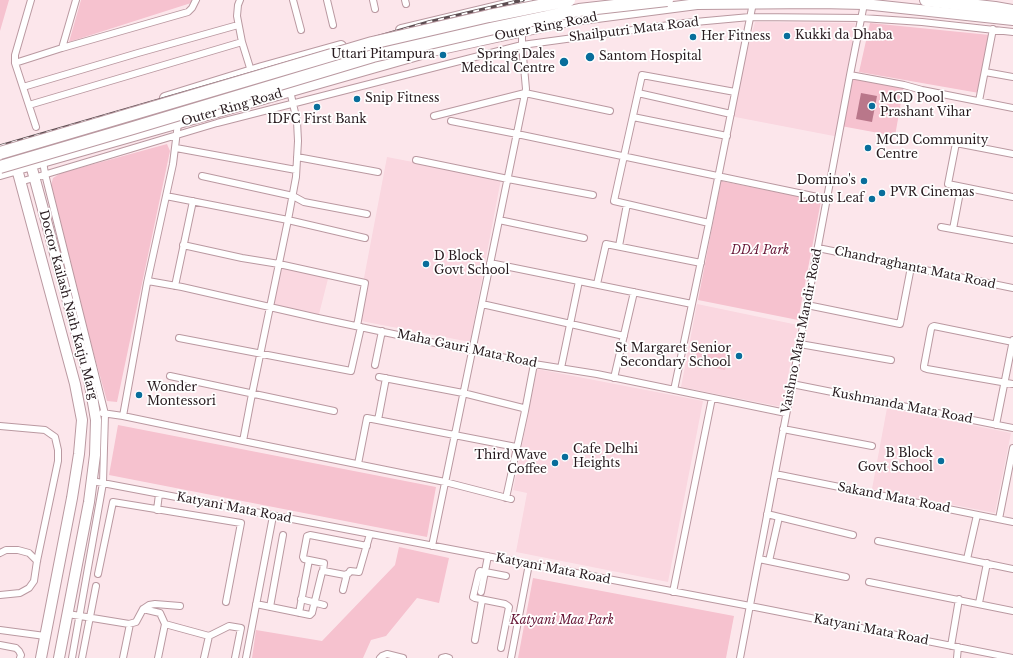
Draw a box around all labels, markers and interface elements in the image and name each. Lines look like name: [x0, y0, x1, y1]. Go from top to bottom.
street label: Outer Ring Road: [493, 10, 599, 44]
street label: Shailputri Mata Road: [568, 15, 700, 45]
place label: Kukki da Dhaba: [795, 29, 893, 43]
place label: Her Fitness: [701, 30, 771, 44]
marker: Kukki da Dhaba: [782, 31, 792, 41]
marker: Her Fitness: [688, 32, 698, 42]
place label: Uttari Pitampura: [331, 48, 435, 62]
place label: Spring Dales Medical Centre: [461, 48, 555, 76]
marker: Uttari Pitampura: [438, 50, 448, 60]
place label: Santom Hospital: [599, 50, 702, 64]
marker: Santom Hospital: [584, 51, 596, 63]
marker: Spring Dales Medical Centre: [558, 56, 570, 68]
street label: Outer Ring Road: [180, 87, 284, 129]
place label: Snip Fitness: [365, 92, 439, 106]
place label: MCD Pool Prashant Vihar: [880, 92, 971, 120]
marker: Snip Fitness: [352, 94, 362, 104]
marker: MCD Pool Prashant Vihar: [867, 101, 877, 111]
marker: IDFC First Bank: [312, 102, 322, 112]
place label: IDFC First Bank: [267, 113, 367, 127]
place label: MCD Community Centre: [876, 134, 988, 162]
marker: MCD Community Centre: [863, 143, 873, 153]
place label: Domino's: [797, 174, 856, 188]
marker: Domino's: [859, 176, 869, 186]
place label: PVR Cinemas: [890, 186, 974, 200]
marker: PVR Cinemas: [877, 188, 887, 198]
place label: Lotus Leaf: [799, 192, 864, 206]
marker: Lotus Leaf: [867, 194, 877, 204]
street label: Doctor Kailash Nath Katju Marg: [36, 209, 100, 401]
park label: DDA Park: [731, 244, 789, 258]
street label: Chandraghanta Mata Road: [833, 244, 997, 292]
street label: Vaishno Mata Mandir Road: [779, 247, 825, 415]
place label: D Block Govt School: [434, 250, 509, 278]
marker: D Block Govt School: [421, 259, 431, 269]
street label: Maha Gauri Mata Road: [396, 327, 538, 371]
place label: St Margaret Senior Secondary School: [615, 342, 731, 370]
marker: St Margaret Senior Secondary School: [734, 351, 744, 361]
place label: Wonder Montessori: [147, 381, 216, 409]
street label: Kushmanda Mata Road: [830, 385, 974, 427]
marker: Wonder Montessori: [134, 390, 144, 400]
place label: Cafe Delhi Heights: [573, 443, 638, 471]
place label: B Block Govt School: [858, 447, 933, 475]
place label: Third Wave Coffee: [474, 449, 547, 477]
marker: Cafe Delhi Heights: [560, 452, 570, 462]
marker: B Block Govt School: [936, 456, 946, 466]
marker: Third Wave Coffee: [550, 458, 560, 468]
street label: Sakand Mata Road: [836, 480, 952, 516]
street label: Katyani Mata Road: [175, 490, 293, 526]
street label: Katyani Mata Road: [494, 551, 612, 587]
street label: Katyani Mata Road: [812, 612, 930, 648]
park label: Katyani Maa Park: [510, 614, 614, 628]

